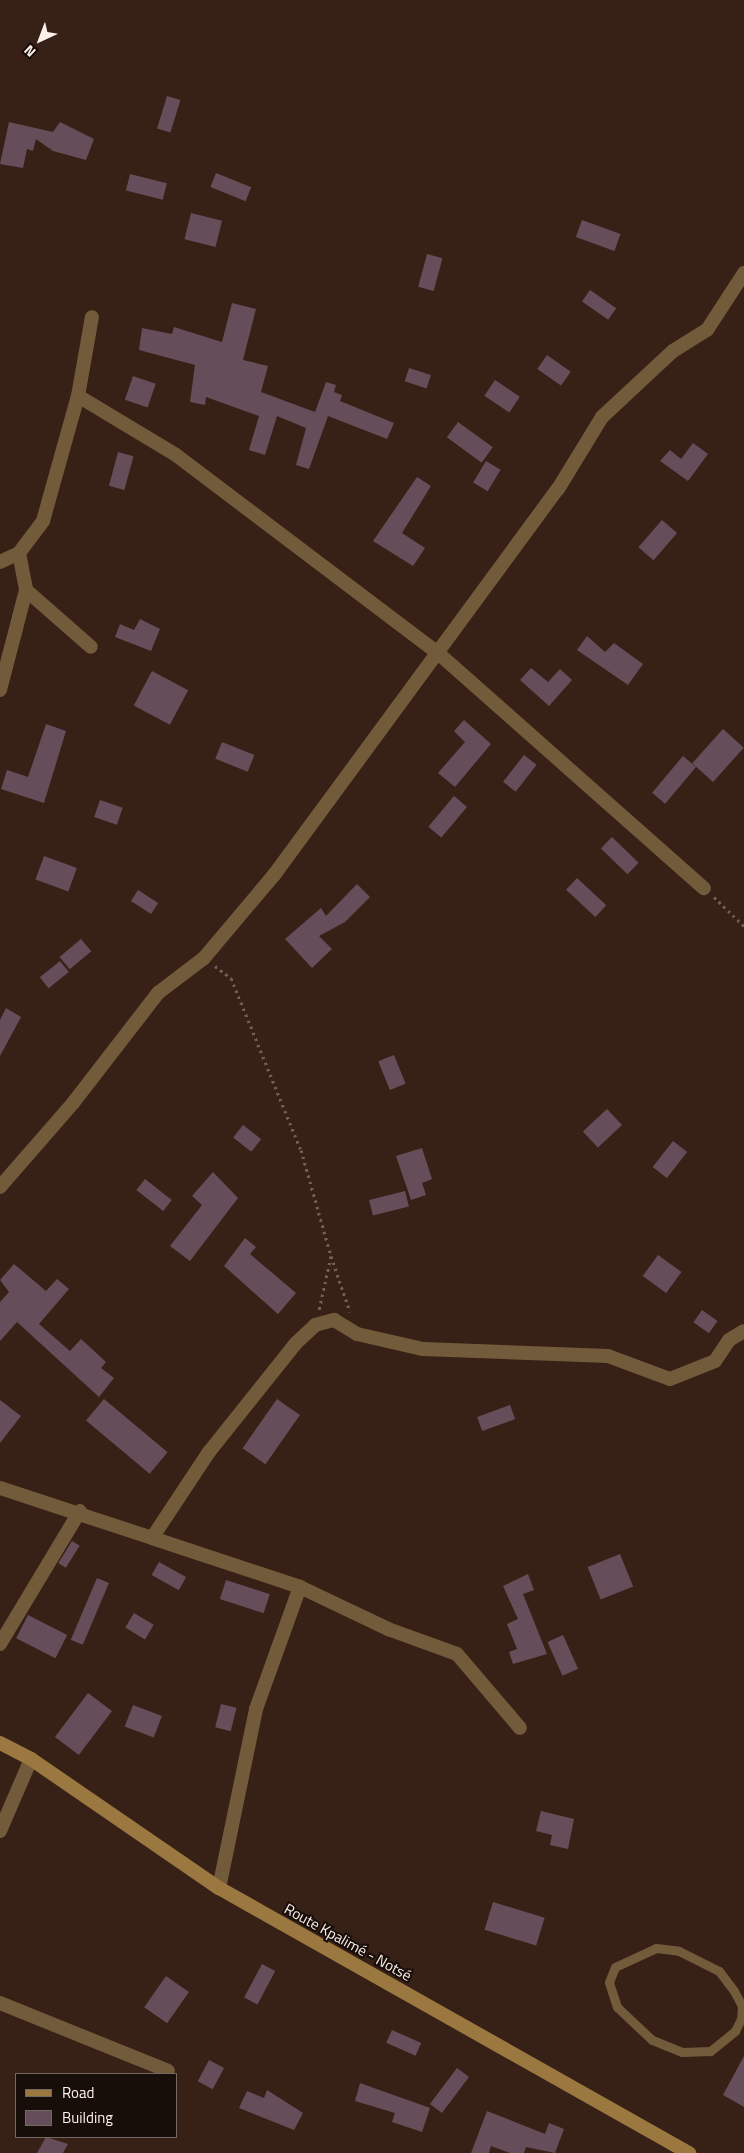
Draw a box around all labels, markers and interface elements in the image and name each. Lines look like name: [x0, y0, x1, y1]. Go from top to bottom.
north arrow: [15, 15, 65, 65]
text: N: [19, 40, 40, 62]
street label: Route Kpalimé - Notsé: [281, 1900, 415, 1984]
legend: [15, 2073, 178, 2138]
text: Road: [62, 2081, 94, 2104]
text: Building: [62, 2106, 113, 2129]

